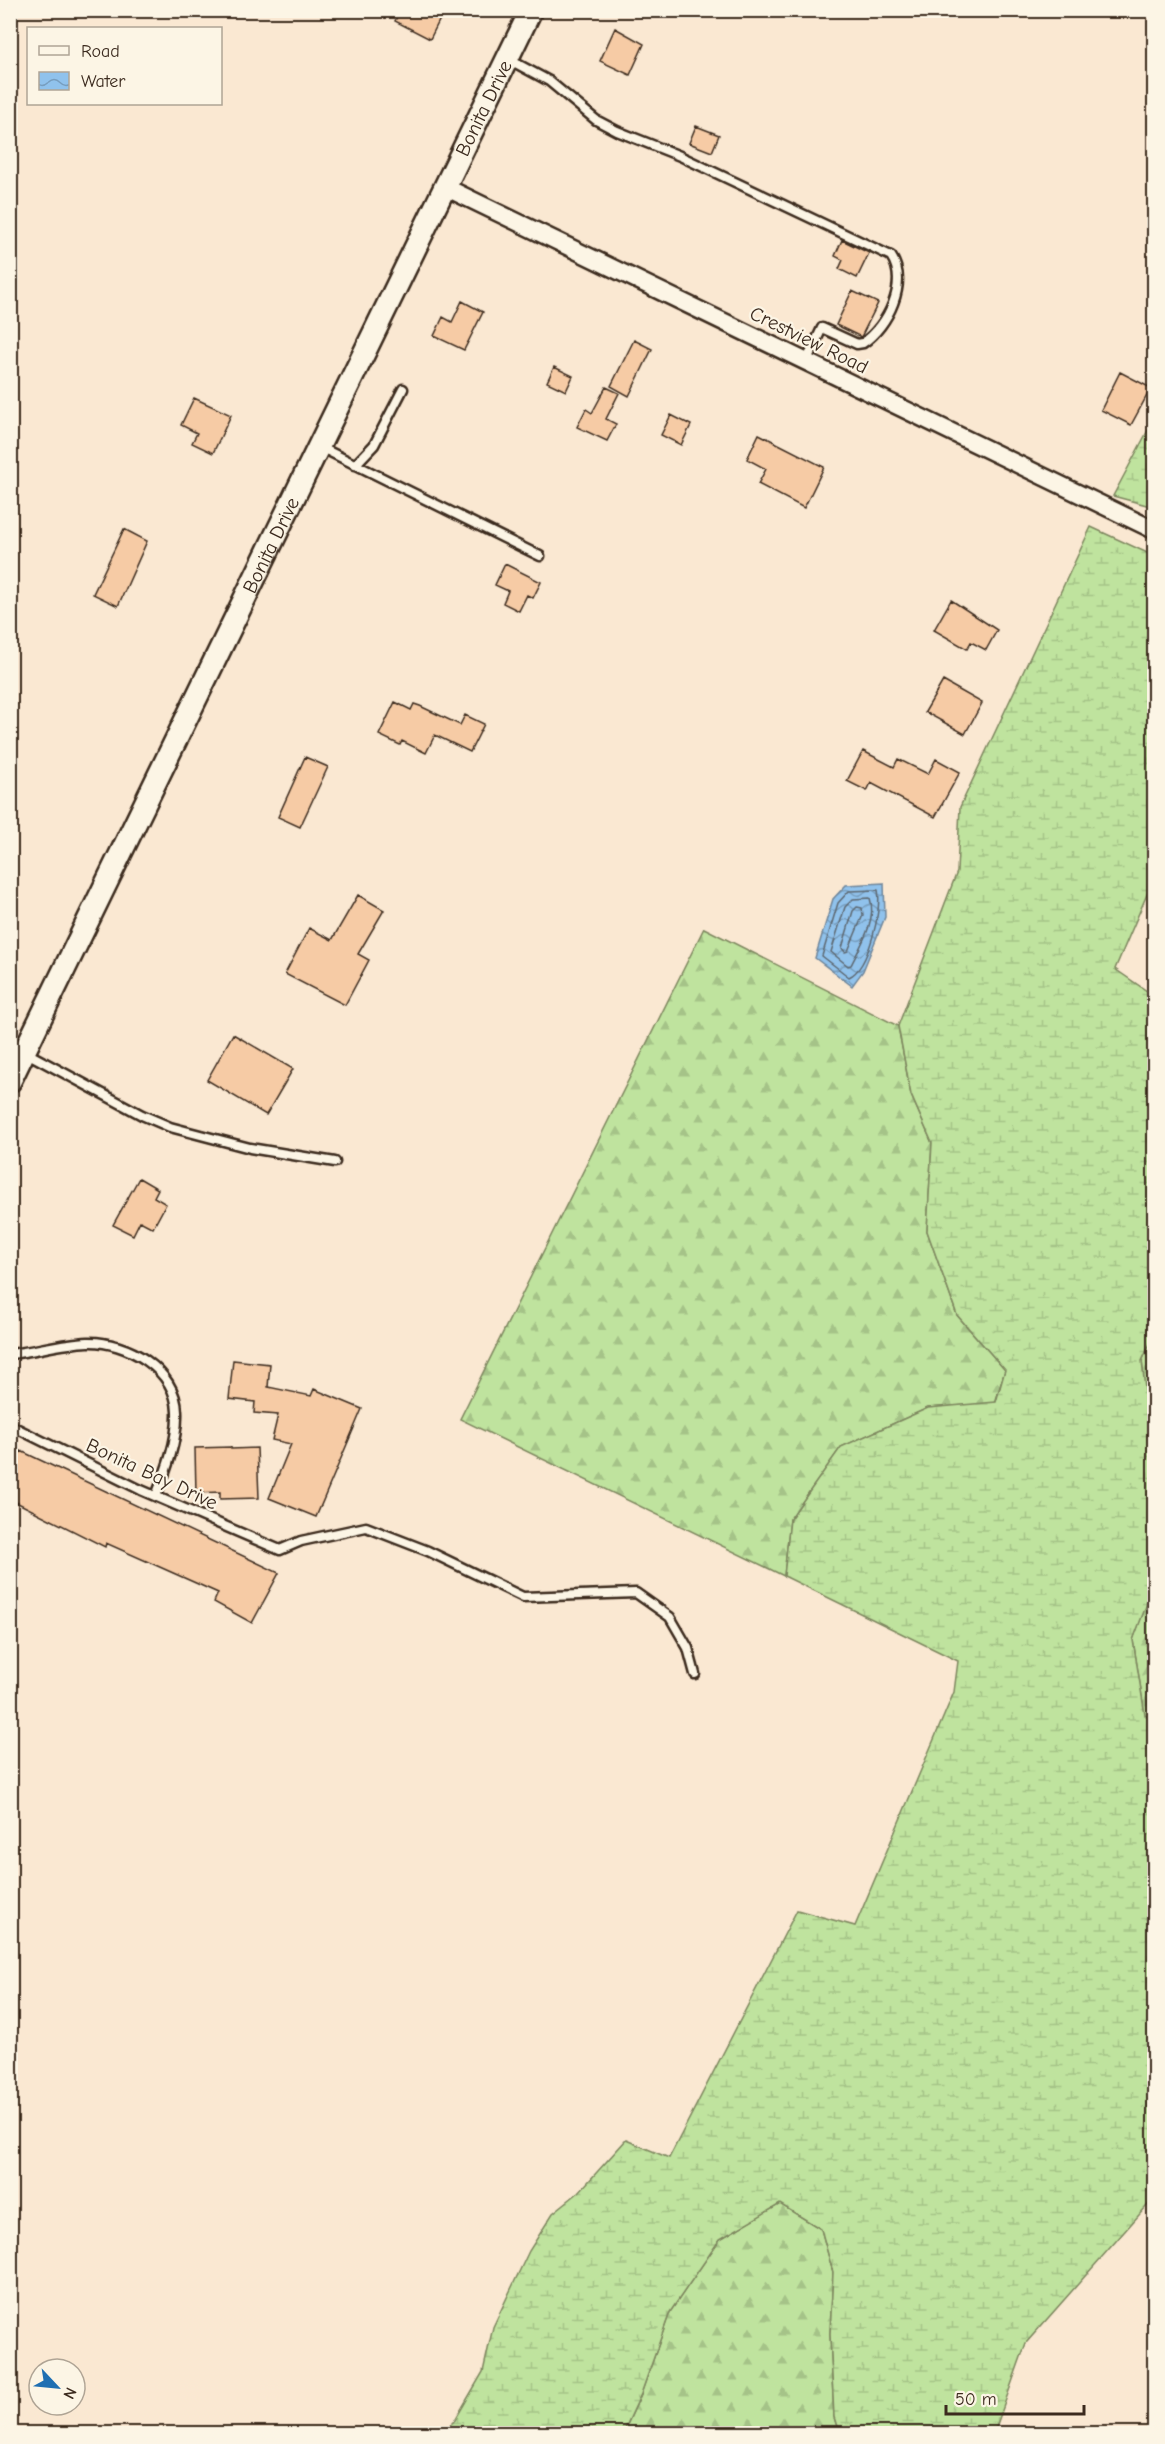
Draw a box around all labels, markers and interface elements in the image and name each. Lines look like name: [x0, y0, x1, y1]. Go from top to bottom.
legend: [27, 27, 222, 105]
text: Road: [81, 41, 120, 62]
street label: Bonita Drive: [450, 56, 516, 160]
text: Water: [81, 71, 126, 92]
street label: Crestview Road: [746, 301, 872, 379]
street label: Bonita Drive: [238, 493, 304, 597]
street label: Bonita Bay Drive: [83, 1434, 221, 1514]
north arrow: [27, 2357, 87, 2417]
scale bar: [946, 2378, 1084, 2416]
text: N: [59, 2385, 80, 2402]
text: 50 m: [955, 2389, 997, 2410]

